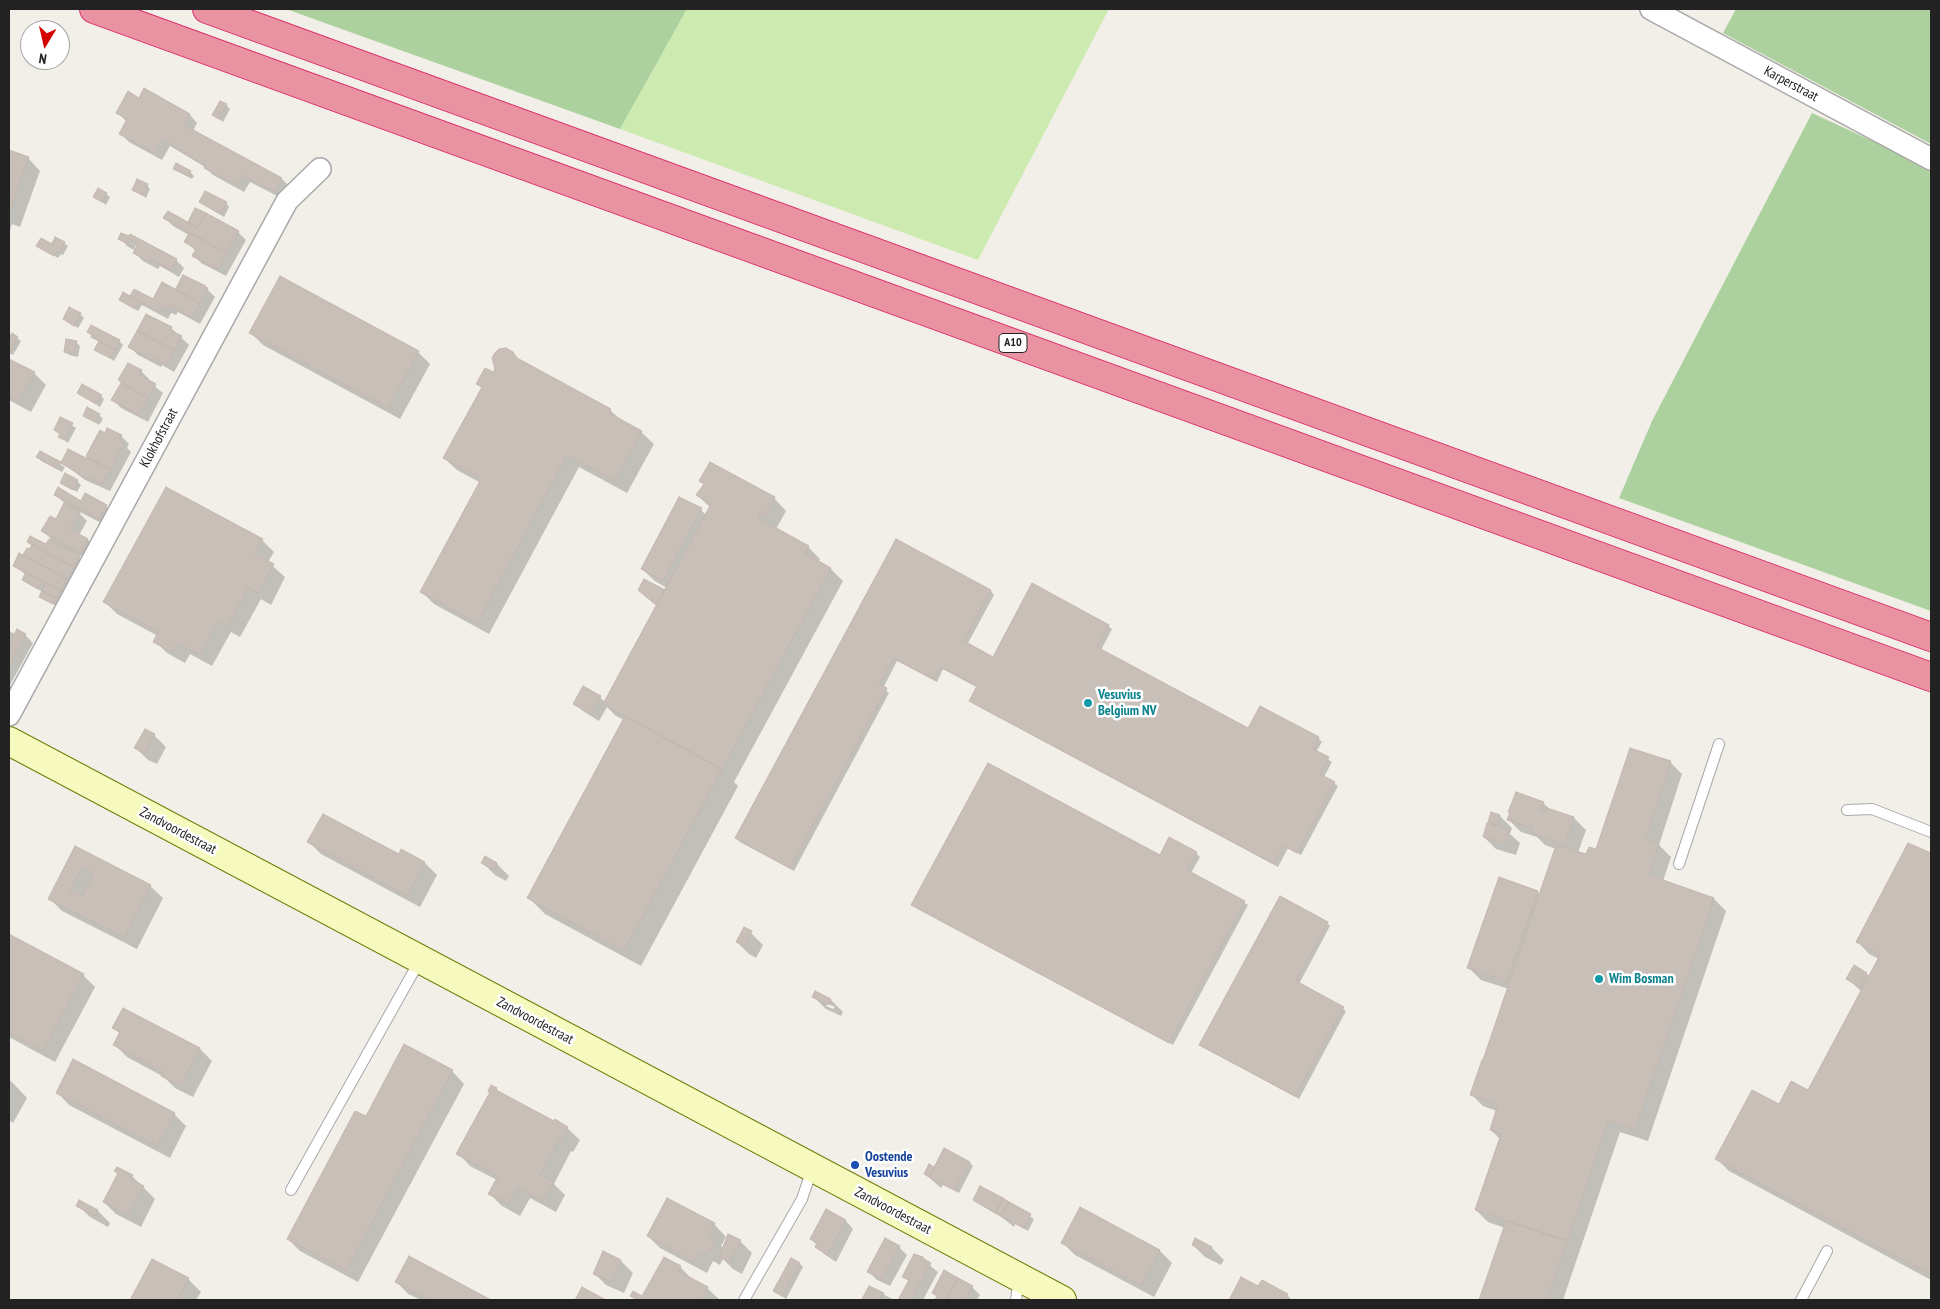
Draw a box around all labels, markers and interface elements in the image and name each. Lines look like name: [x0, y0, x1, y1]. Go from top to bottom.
north arrow: [20, 20, 70, 70]
text: N: [38, 49, 48, 68]
street label: Karperstraat: [1761, 63, 1821, 105]
road number: A10: [999, 333, 1027, 352]
street label: Klokhofstraat: [136, 405, 182, 471]
place label: Vesuvius Belgium NV: [1098, 687, 1157, 720]
marker: Vesuvius Belgium NV: [1082, 697, 1094, 709]
street label: Zandvoordestraat: [137, 804, 219, 858]
place label: Wim Bosman: [1609, 971, 1674, 987]
marker: Wim Bosman: [1593, 973, 1605, 985]
street label: Zandvoordestraat: [494, 994, 576, 1048]
place label: Oostende Vesuvius: [865, 1149, 912, 1182]
marker: Oostende Vesuvius: [849, 1159, 861, 1171]
street label: Zandvoordestraat: [852, 1184, 934, 1238]

